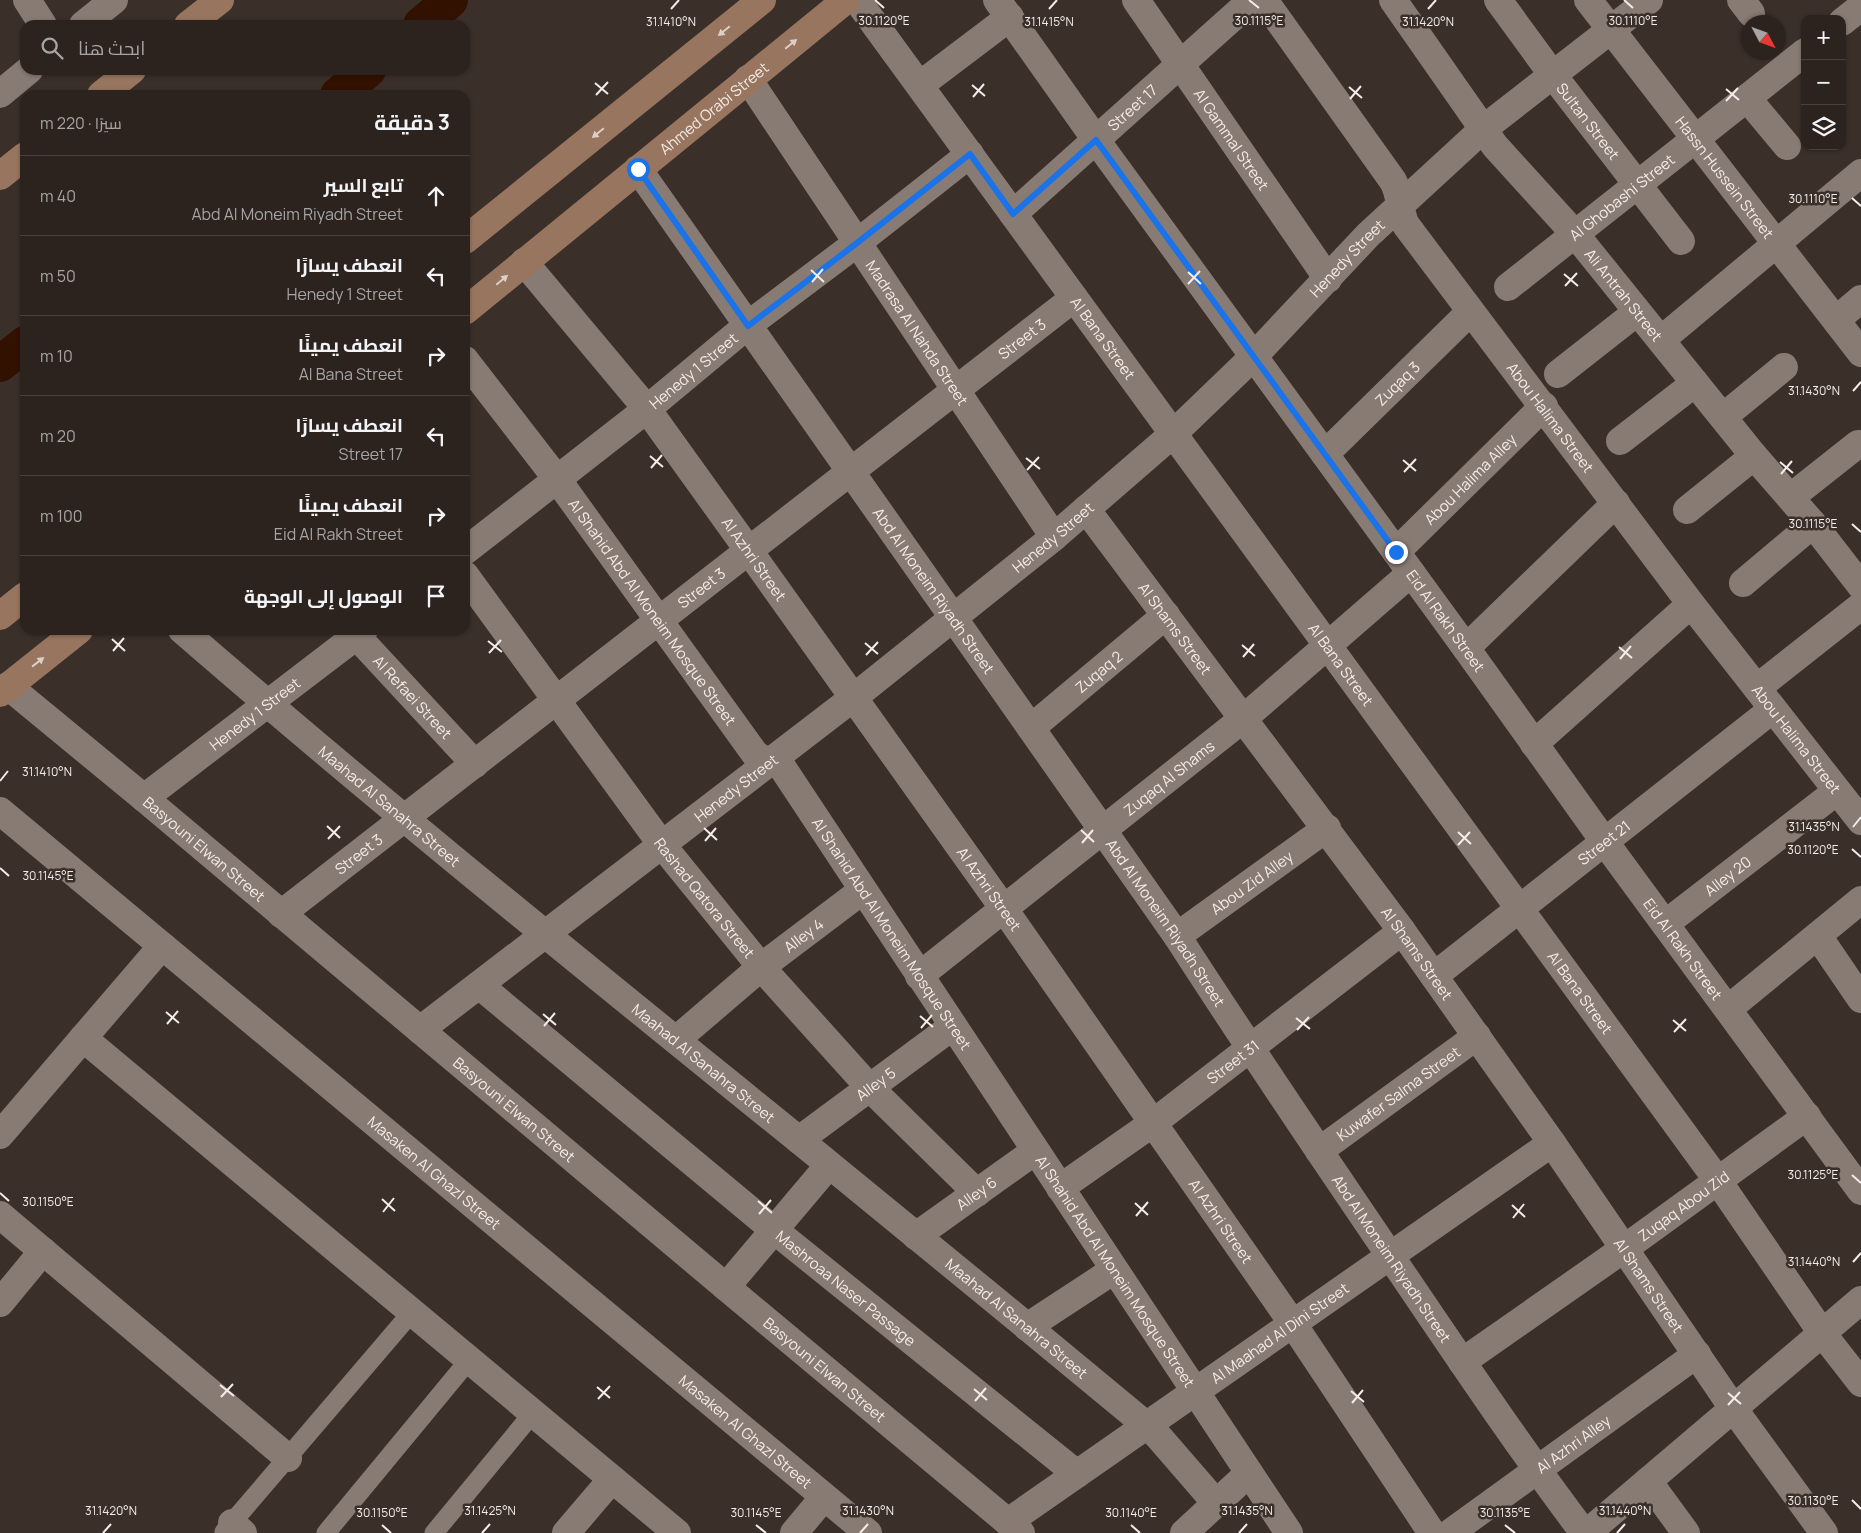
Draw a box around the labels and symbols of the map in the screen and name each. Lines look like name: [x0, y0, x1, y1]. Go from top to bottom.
text: 30.1120°E: [858, 12, 910, 29]
text: 30.1115°E: [1235, 12, 1284, 29]
text: 30.1110°E: [1608, 12, 1658, 29]
text: 31.1410°N: [646, 13, 696, 30]
text: 31.1415°N: [1024, 13, 1074, 30]
text: 31.1420°N: [1402, 13, 1454, 30]
north arrow: [1741, 15, 1786, 60]
one-way arrow: [718, 25, 731, 36]
one-way arrow: [784, 39, 797, 50]
street label: Ahmed Orabi Street: [655, 57, 773, 159]
street label: Sultan Street: [1552, 78, 1625, 164]
street label: Street 17: [1103, 79, 1162, 135]
street label: Al Gammal Street: [1189, 84, 1274, 194]
street label: Hassn Hussein Street: [1671, 112, 1779, 243]
one-way arrow: [592, 127, 605, 138]
street label: Al Ghobashi Street: [1565, 149, 1679, 245]
route start: [627, 158, 650, 181]
text: 30.1110°E: [1788, 190, 1838, 207]
street label: Henedy Street: [1305, 214, 1389, 301]
street label: Ali Antrah Street: [1580, 244, 1668, 345]
street label: Madrasa Al Nahda Street: [861, 256, 974, 409]
one-way arrow: [496, 274, 509, 285]
street label: Al Bana Street: [1066, 292, 1141, 384]
street label: Street 3: [993, 313, 1050, 364]
street label: Henedy 1 Street: [645, 328, 742, 414]
street label: Zuqaq 3: [1370, 356, 1424, 410]
street label: Abou Halima Street: [1502, 358, 1599, 477]
text: 31.1430°N: [1788, 382, 1840, 399]
street label: Abou Halima Alley: [1419, 429, 1521, 529]
street label: Al Shahid Abd Al Moneim Mosque Street: [564, 494, 741, 729]
street label: Henedy Street: [1007, 497, 1098, 577]
street label: Abd Al Moneim Riyadh Street: [868, 503, 1000, 678]
street label: Al Azhri Street: [717, 513, 792, 605]
text: 30.1115°E: [1789, 515, 1838, 532]
route end: [1385, 541, 1408, 564]
street label: Street 3: [673, 562, 729, 613]
street label: Eid Al Rakh Street: [1402, 565, 1490, 676]
street label: Al Shams Street: [1134, 578, 1217, 679]
street label: Al Bana Street: [1304, 618, 1379, 710]
street label: Zuqaq 2: [1070, 646, 1127, 697]
street label: Al Refaei Street: [369, 650, 457, 743]
one-way arrow: [31, 657, 44, 668]
street label: Henedy 1 Street: [205, 672, 304, 755]
street label: Abou Halima Street: [1747, 680, 1846, 798]
street label: Zuqaq Al Shams: [1119, 735, 1219, 820]
street label: Maahad Al Sanahra Street: [314, 741, 465, 871]
street label: Henedy Street: [690, 749, 782, 827]
text: 31.1410°N: [22, 763, 72, 780]
street label: Basyouni Elwan Street: [139, 791, 270, 906]
street label: Al Shahid Abd Al Moneim Mosque Street: [808, 813, 977, 1054]
street label: Street 21: [1573, 815, 1634, 870]
text: 31.1435°N: [1788, 818, 1840, 835]
street label: Street 3: [330, 829, 387, 879]
street label: Rashad Qatora Street: [649, 833, 760, 962]
street label: Abd Al Moneim Riyadh Street: [1101, 834, 1230, 1010]
text: 30.1120°E: [1787, 841, 1839, 858]
street label: Al Azhri Street: [952, 842, 1026, 935]
street label: Abou Zid Alley: [1206, 845, 1297, 919]
street label: Alley 20: [1700, 851, 1755, 900]
text: 30.1145°E: [22, 867, 74, 884]
street label: Eid Al Rakh Street: [1639, 894, 1728, 1004]
street label: Al Shams Street: [1377, 902, 1458, 1004]
street label: Alley 4: [779, 913, 828, 957]
street label: Al Bana Street: [1543, 947, 1618, 1038]
street label: Maahad Al Sanahra Street: [628, 998, 780, 1127]
street label: Street 31: [1202, 1035, 1263, 1089]
street label: Kuwafer Salma Street: [1332, 1041, 1464, 1145]
street label: Basyouni Elwan Street: [449, 1052, 580, 1167]
street label: Alley 5: [851, 1062, 900, 1105]
street label: Masaken Al Ghazl Street: [363, 1111, 505, 1234]
street label: Al Shahid Abd Al Moneim Mosque Street: [1031, 1151, 1200, 1391]
street label: Zuqaq Abou Zid: [1633, 1165, 1733, 1246]
text: 30.1125°E: [1788, 1166, 1839, 1183]
street label: Abd Al Moneim Riyadh Street: [1328, 1170, 1456, 1347]
street label: Alley 6: [952, 1171, 1001, 1215]
street label: Al Azhri Street: [1184, 1174, 1258, 1267]
text: 30.1150°E: [22, 1193, 74, 1210]
street label: Mashroaa Naser Passage: [772, 1225, 921, 1351]
street label: Al Shams Street: [1609, 1234, 1689, 1337]
street label: Maahad Al Sanahra Street: [941, 1253, 1092, 1383]
text: 31.1440°N: [1788, 1253, 1840, 1270]
street label: Al Maahad Al Dini Street: [1206, 1277, 1353, 1388]
street label: Basyouni Elwan Street: [759, 1312, 890, 1427]
street label: Masaken Al Ghazl Street: [675, 1370, 817, 1493]
street label: Al Azhri Alley: [1532, 1410, 1615, 1478]
text: 30.1130°E: [1787, 1492, 1839, 1509]
text: 31.1420°N: [85, 1502, 137, 1519]
text: 31.1425°N: [464, 1502, 516, 1519]
text: 31.1430°N: [842, 1502, 894, 1519]
text: 31.1435°N: [1221, 1502, 1273, 1519]
text: 31.1440°N: [1599, 1502, 1651, 1519]
text: 30.1150°E: [356, 1504, 408, 1521]
text: 30.1145°E: [730, 1504, 782, 1521]
text: 30.1140°E: [1105, 1504, 1157, 1521]
text: 30.1135°E: [1480, 1504, 1531, 1521]

